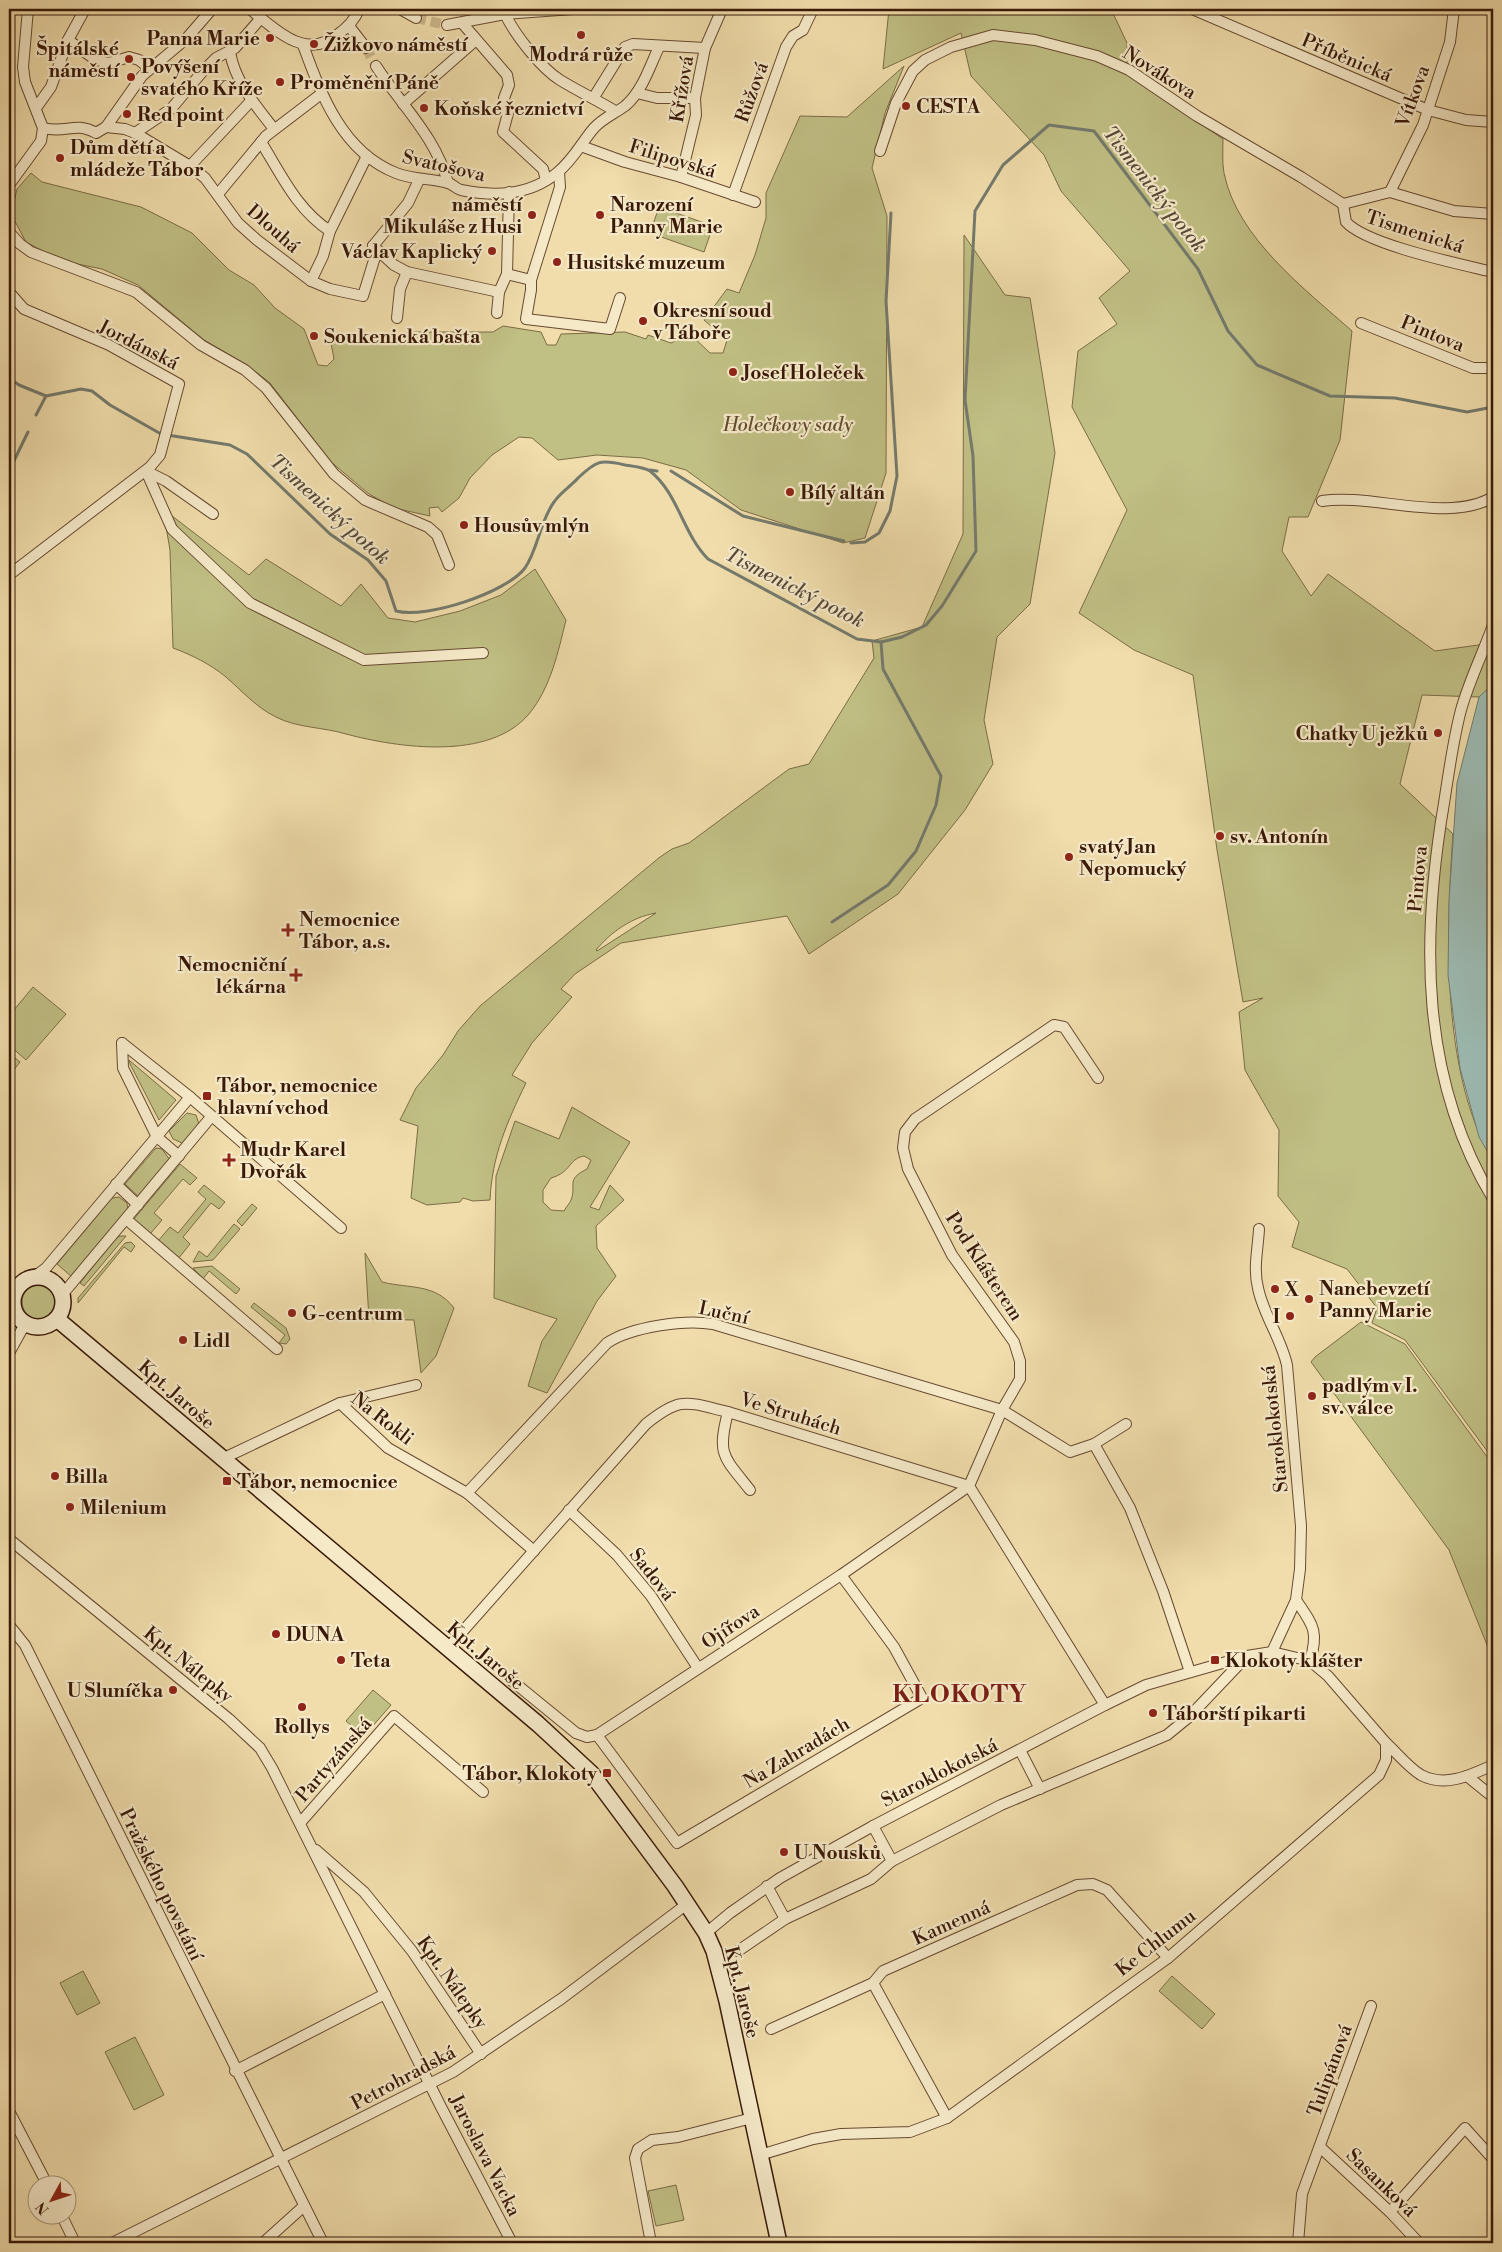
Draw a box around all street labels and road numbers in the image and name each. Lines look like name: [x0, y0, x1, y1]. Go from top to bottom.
street label: Příběnická: [1298, 28, 1396, 88]
street label: Novákova: [1118, 41, 1201, 105]
street label: Křížová: [665, 54, 699, 124]
street label: Růžová: [730, 59, 774, 126]
street label: Vítkova: [1390, 62, 1435, 132]
street label: Filipovská: [626, 134, 719, 184]
street label: Svatošova: [400, 145, 488, 187]
street label: Dlouhá: [242, 199, 305, 259]
street label: Tismenická: [1363, 205, 1467, 259]
street label: Pintova: [1397, 310, 1468, 358]
street label: Jordánská: [93, 314, 183, 376]
street label: Pintova: [1403, 845, 1433, 913]
street label: Pod Klášterem: [940, 1208, 1028, 1326]
street label: Luční: [697, 1296, 752, 1330]
street label: Kpt. Jaroše: [133, 1355, 220, 1435]
street label: Staroklokotská: [1256, 1364, 1294, 1494]
street label: Na Rokli: [346, 1387, 418, 1451]
street label: Ve Struhách: [736, 1387, 844, 1441]
street label: Sadová: [624, 1543, 681, 1606]
street label: Ojířova: [697, 1599, 765, 1655]
street label: Kpt. Jaroše: [442, 1616, 529, 1695]
street label: Kpt. Nálepky: [139, 1621, 239, 1709]
street label: Partyzánská: [290, 1712, 377, 1807]
street label: Na Zahradách: [739, 1712, 854, 1794]
street label: Staroklokotská: [877, 1733, 1002, 1813]
street label: Pražského povstání: [114, 1804, 209, 1965]
street label: Kamenná: [909, 1895, 994, 1951]
street label: Ke Chlumu: [1111, 1904, 1201, 1982]
street label: Kpt. Nálepky: [411, 1931, 494, 2034]
street label: Kpt. Jaroše: [719, 1944, 765, 2041]
street label: Tulipánová: [1302, 2021, 1358, 2119]
street label: Petrohradská: [347, 2040, 460, 2115]
street label: Jaroslava Vacka: [444, 2089, 526, 2221]
street label: Sasanková: [1341, 2143, 1422, 2222]

